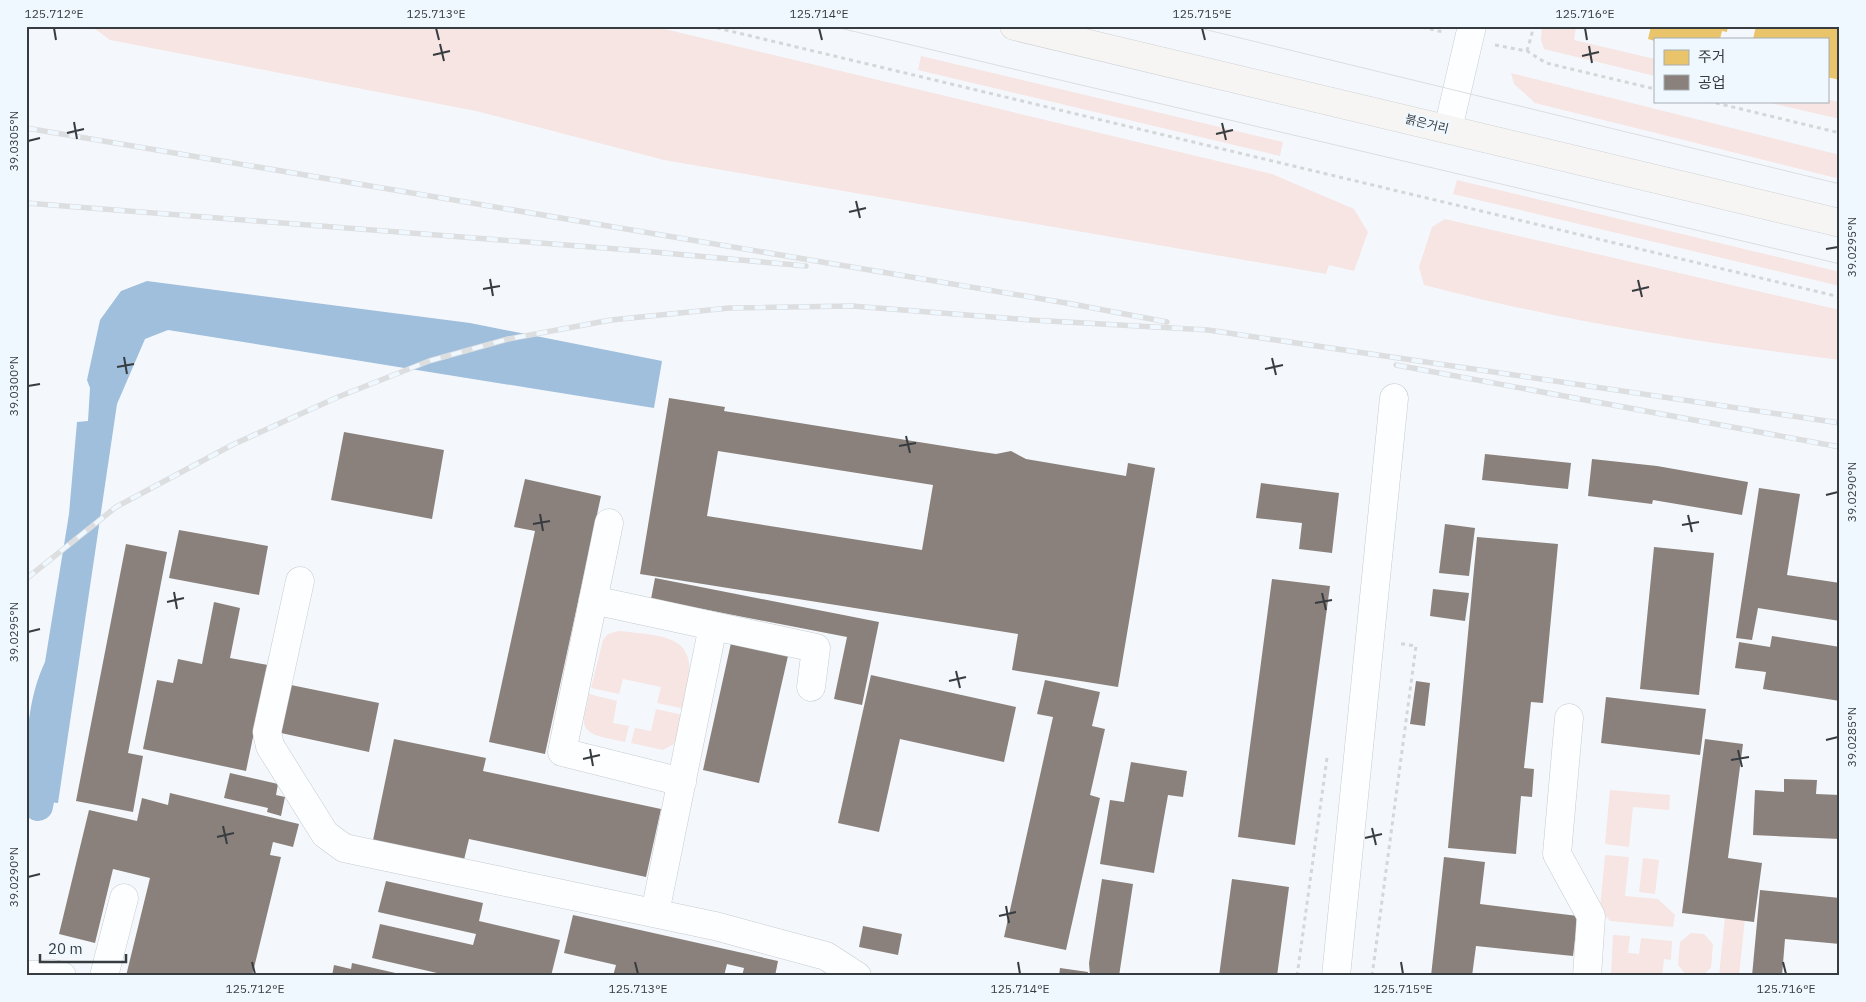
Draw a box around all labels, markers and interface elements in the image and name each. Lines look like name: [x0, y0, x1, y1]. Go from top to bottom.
text: 125.712°E: [24, 6, 84, 21]
text: 125.713°E: [406, 6, 466, 21]
text: 125.714°E: [789, 6, 849, 21]
text: 125.715°E: [1172, 6, 1232, 21]
text: 125.716°E: [1555, 6, 1615, 21]
legend: [1654, 38, 1828, 102]
text: 주거: [1698, 47, 1726, 66]
text: 공업: [1698, 73, 1726, 92]
text: 39.0305°N: [6, 111, 21, 171]
street label: 붉은거리: [1404, 111, 1450, 136]
text: 39.0295°N: [1844, 217, 1859, 277]
text: 39.0300°N: [6, 356, 21, 416]
text: 39.0290°N: [1844, 462, 1859, 522]
text: 39.0295°N: [6, 602, 21, 662]
text: 39.0285°N: [1844, 707, 1859, 767]
text: 39.0290°N: [6, 847, 21, 907]
scale bar: [40, 932, 126, 964]
text: 20 m: [48, 939, 83, 958]
text: 125.712°E: [225, 981, 285, 996]
text: 125.713°E: [608, 981, 668, 996]
text: 125.714°E: [990, 981, 1050, 996]
text: 125.715°E: [1373, 981, 1433, 996]
text: 125.716°E: [1756, 981, 1816, 996]

